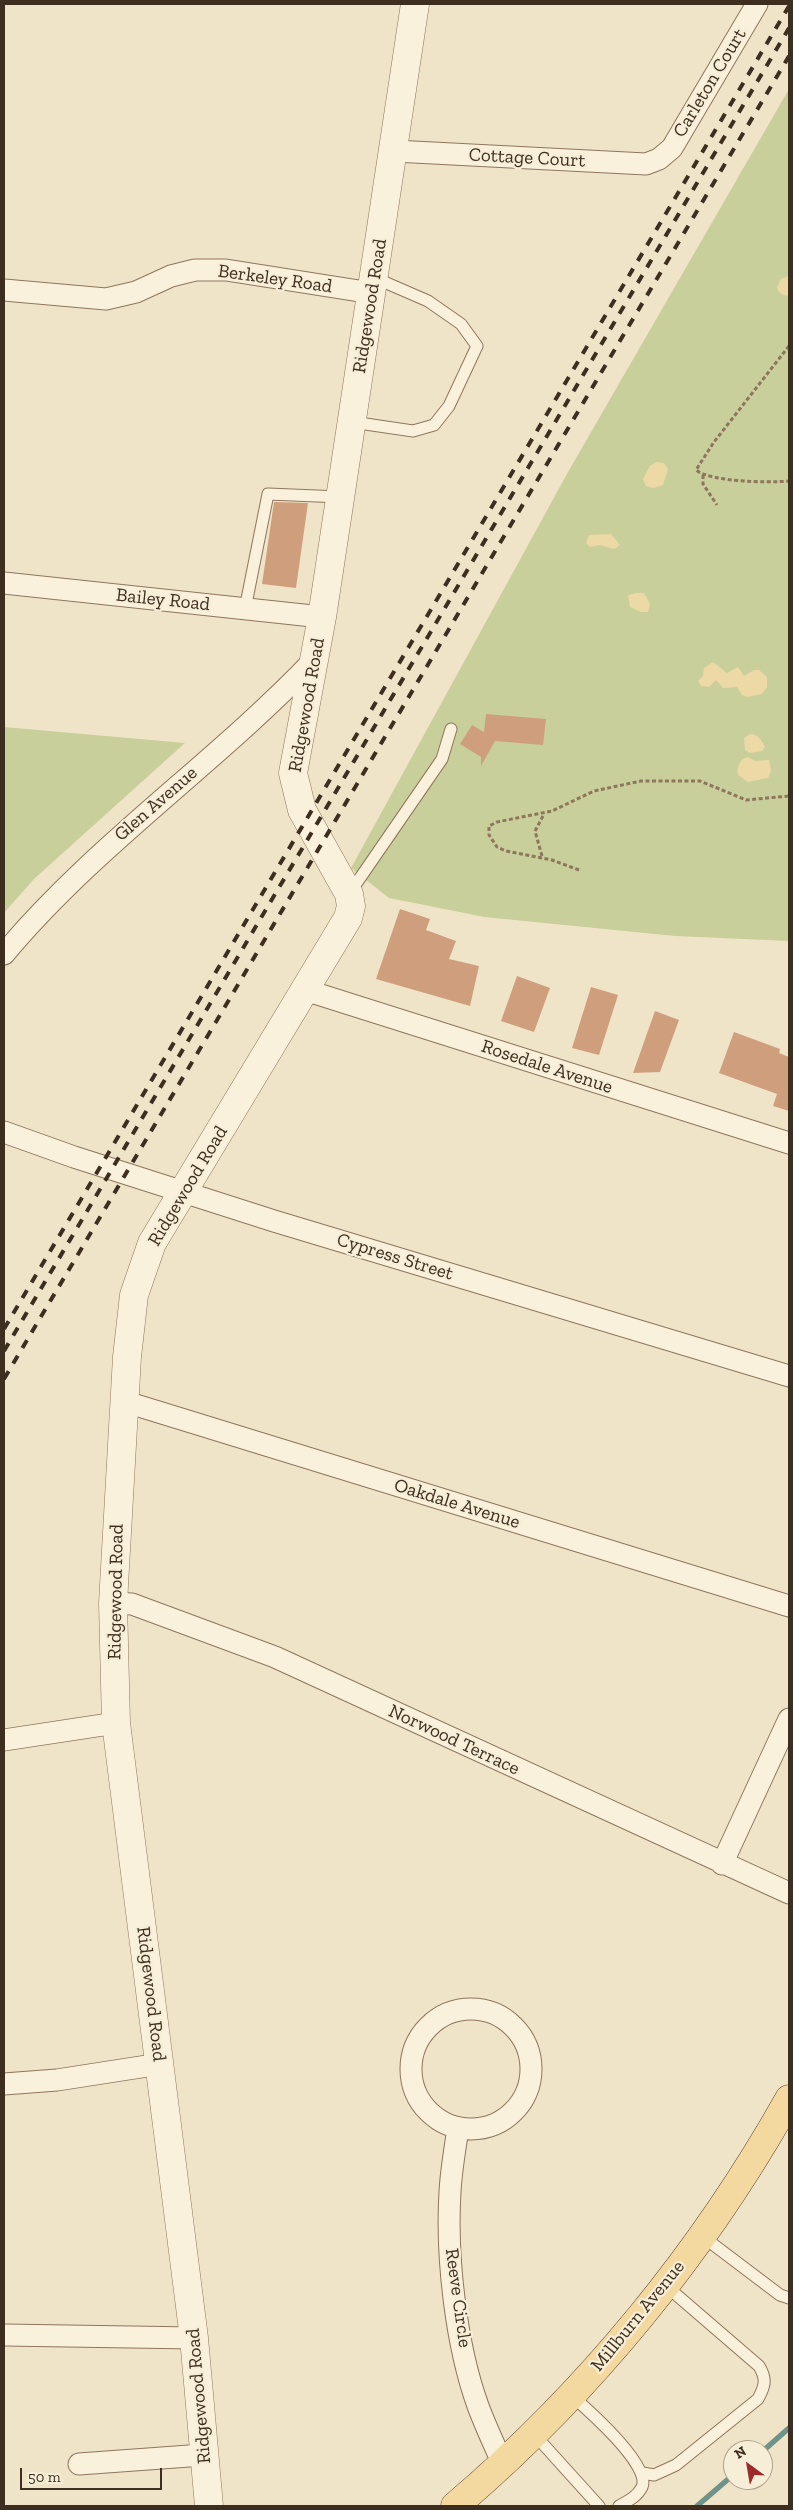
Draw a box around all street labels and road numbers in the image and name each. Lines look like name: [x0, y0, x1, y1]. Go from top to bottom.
street label: Carleton Court: [669, 24, 751, 142]
street label: Cottage Court: [468, 144, 586, 172]
street label: Ridgewood Road: [348, 237, 392, 375]
street label: Berkeley Road: [216, 260, 334, 298]
street label: Bailey Road: [115, 584, 211, 616]
street label: Ridgewood Road: [284, 636, 330, 774]
street label: Glen Avenue: [110, 762, 202, 846]
street label: Rosedale Avenue: [479, 1035, 615, 1099]
street label: Ridgewood Road: [143, 1122, 233, 1250]
street label: Cypress Street: [334, 1229, 456, 1285]
street label: Oakdale Avenue: [391, 1474, 523, 1534]
street label: Ridgewood Road: [103, 1524, 129, 1660]
street label: Norwood Terrace: [385, 1700, 523, 1780]
street label: Ridgewood Road: [131, 1925, 171, 2063]
street label: Reeve Circle: [440, 2247, 476, 2349]
street label: Millburn Avenue: [586, 2256, 690, 2376]
street label: Ridgewood Road: [182, 2327, 216, 2465]

